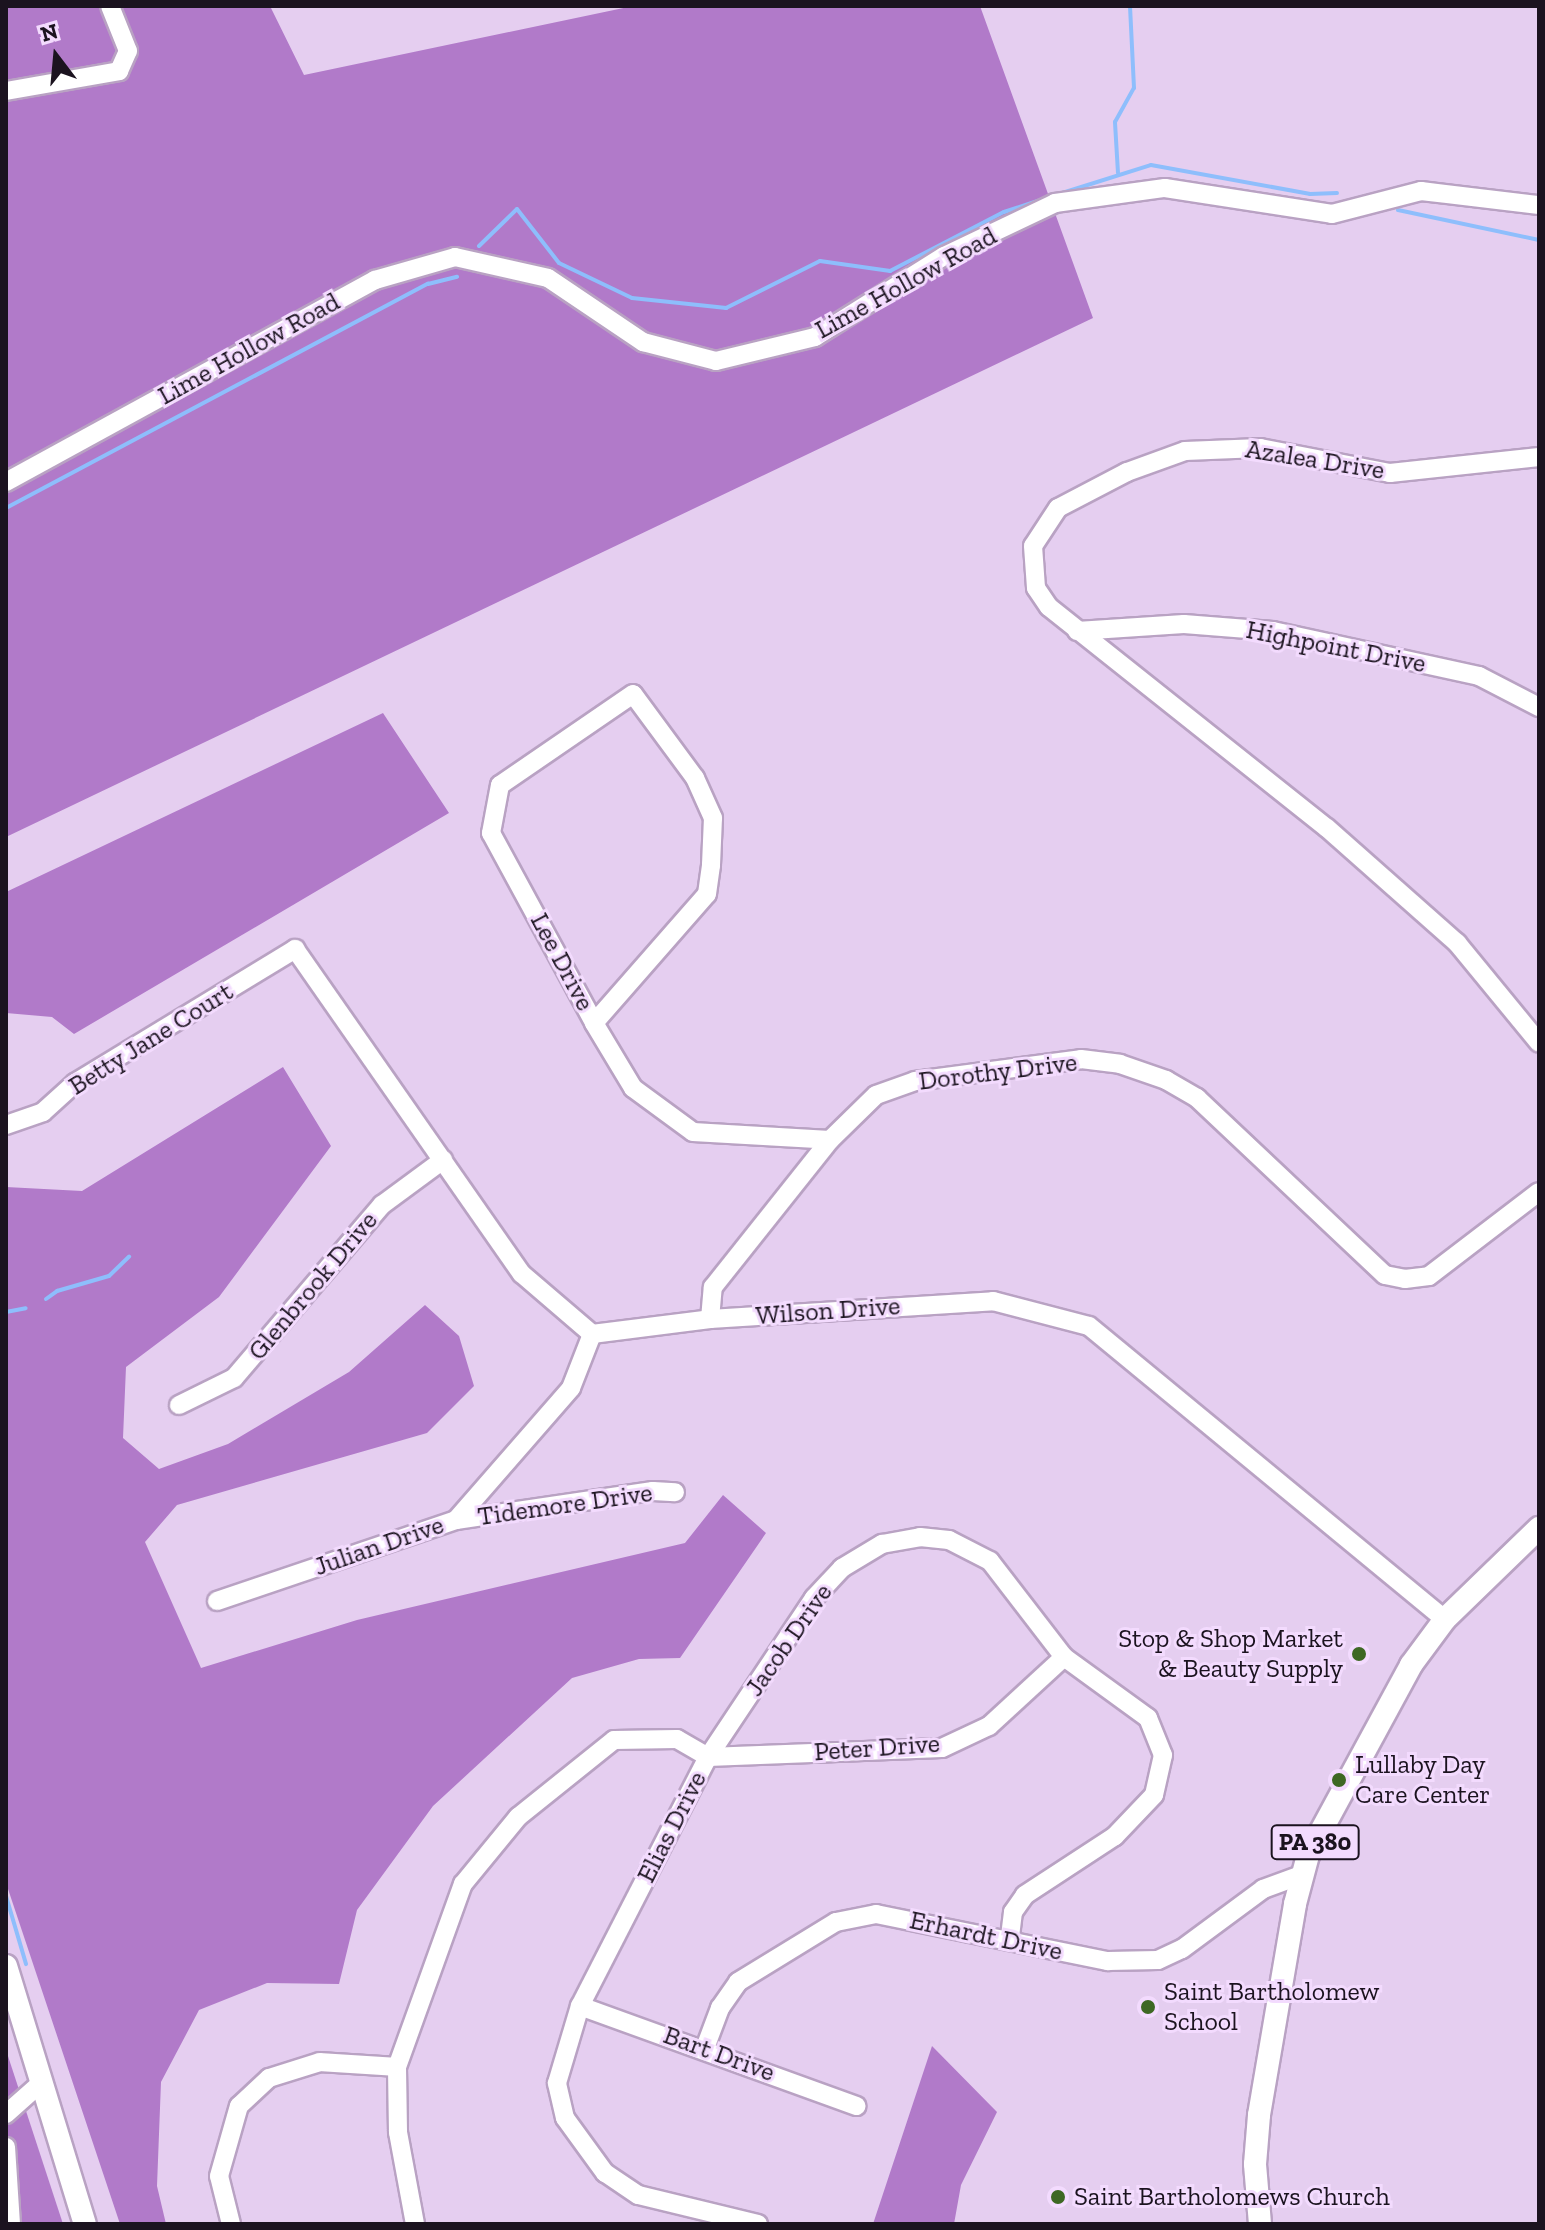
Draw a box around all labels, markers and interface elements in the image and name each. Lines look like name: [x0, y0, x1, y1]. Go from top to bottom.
north arrow: [16, 16, 96, 96]
text: N: [37, 17, 61, 48]
street label: Lime Hollow Road: [810, 220, 1002, 346]
street label: Lime Hollow Road: [153, 286, 345, 412]
street label: Azalea Drive: [1243, 434, 1387, 486]
street label: Highpoint Drive: [1244, 614, 1428, 680]
street label: Lee Drive: [523, 908, 601, 1016]
street label: Betty Jane Court: [63, 976, 239, 1102]
street label: Dorothy Drive: [917, 1047, 1079, 1097]
street label: Glenbrook Drive: [242, 1205, 384, 1367]
street label: Wilson Drive: [755, 1290, 901, 1332]
street label: Tidemore Drive: [476, 1477, 654, 1533]
street label: Julian Drive: [310, 1509, 448, 1583]
street label: Jacob Drive: [739, 1578, 839, 1702]
place label: Stop & Shop Market & Beauty Supply: [1118, 1623, 1343, 1684]
marker: Stop & Shop Market & Beauty Supply: [1350, 1645, 1368, 1663]
street label: Peter Drive: [813, 1728, 941, 1768]
place label: Lullaby Day Care Center: [1355, 1749, 1490, 1810]
street label: Elias Drive: [631, 1766, 713, 1888]
marker: Lullaby Day Care Center: [1330, 1771, 1348, 1789]
road number: PA 380: [1269, 1822, 1361, 1862]
street label: Erhardt Drive: [907, 1905, 1065, 1967]
place label: Saint Bartholomew School: [1164, 1976, 1379, 2038]
marker: Saint Bartholomew School: [1139, 1998, 1157, 2016]
street label: Bart Drive: [659, 2020, 779, 2088]
place label: Saint Bartholomews Church: [1074, 2181, 1390, 2213]
marker: Saint Bartholomews Church: [1049, 2188, 1067, 2206]

